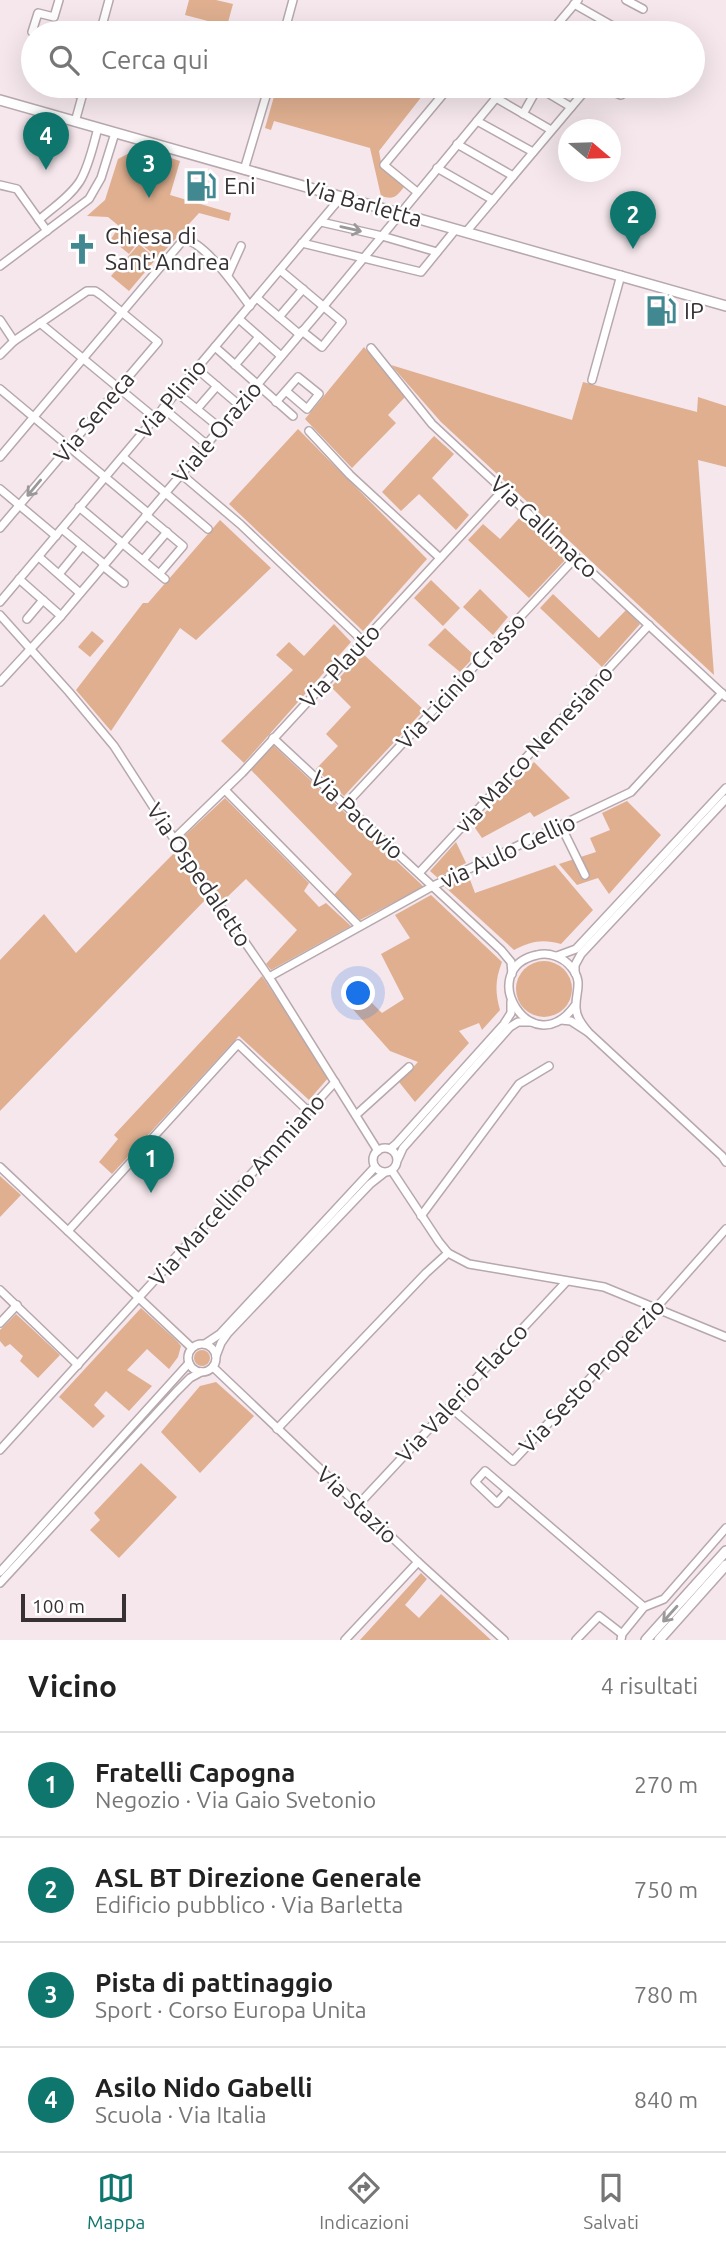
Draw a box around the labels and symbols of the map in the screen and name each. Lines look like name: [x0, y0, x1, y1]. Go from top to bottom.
pin: 4: [23, 112, 69, 170]
north arrow: [558, 119, 621, 182]
pin: 3: [126, 140, 172, 198]
fuel station icon: Eni: [184, 169, 218, 203]
place label: Eni: [224, 173, 256, 198]
street label: Via Barletta: [301, 174, 425, 231]
pin: 2: [610, 191, 656, 249]
place label: Chiesa di Sant'Andrea: [105, 223, 230, 274]
one-way arrow: [339, 223, 362, 236]
church icon: Chiesa di Sant'Andrea: [65, 232, 99, 266]
fuel station icon: IP: [644, 294, 678, 328]
place label: IP: [684, 298, 704, 323]
street label: Via Plinio: [130, 354, 211, 443]
street label: Via Seneca: [48, 366, 139, 467]
street label: Viale Orazio: [167, 376, 266, 487]
street label: Via Callimaco: [486, 471, 603, 583]
one-way arrow: [26, 479, 42, 497]
street label: Via Licinio Crasso: [391, 607, 530, 754]
street label: Via Plauto: [295, 619, 385, 713]
street label: via Marco Nemesiano: [450, 660, 618, 837]
street label: Via Pacuvio: [306, 765, 409, 864]
street label: Via Ospedaletto: [142, 798, 257, 951]
street label: via Aulo Gellio: [436, 808, 579, 893]
your location: [341, 976, 375, 1010]
street label: Via Marcellino Ammiano: [144, 1088, 330, 1291]
pin: 1: [128, 1135, 174, 1193]
street label: Via Sesto Properzio: [514, 1294, 669, 1458]
street label: Via Valerio Flacco: [391, 1318, 532, 1467]
street label: Via Stazio: [312, 1461, 403, 1548]
scale bar: [21, 1591, 126, 1623]
one-way arrow: [662, 1605, 678, 1623]

